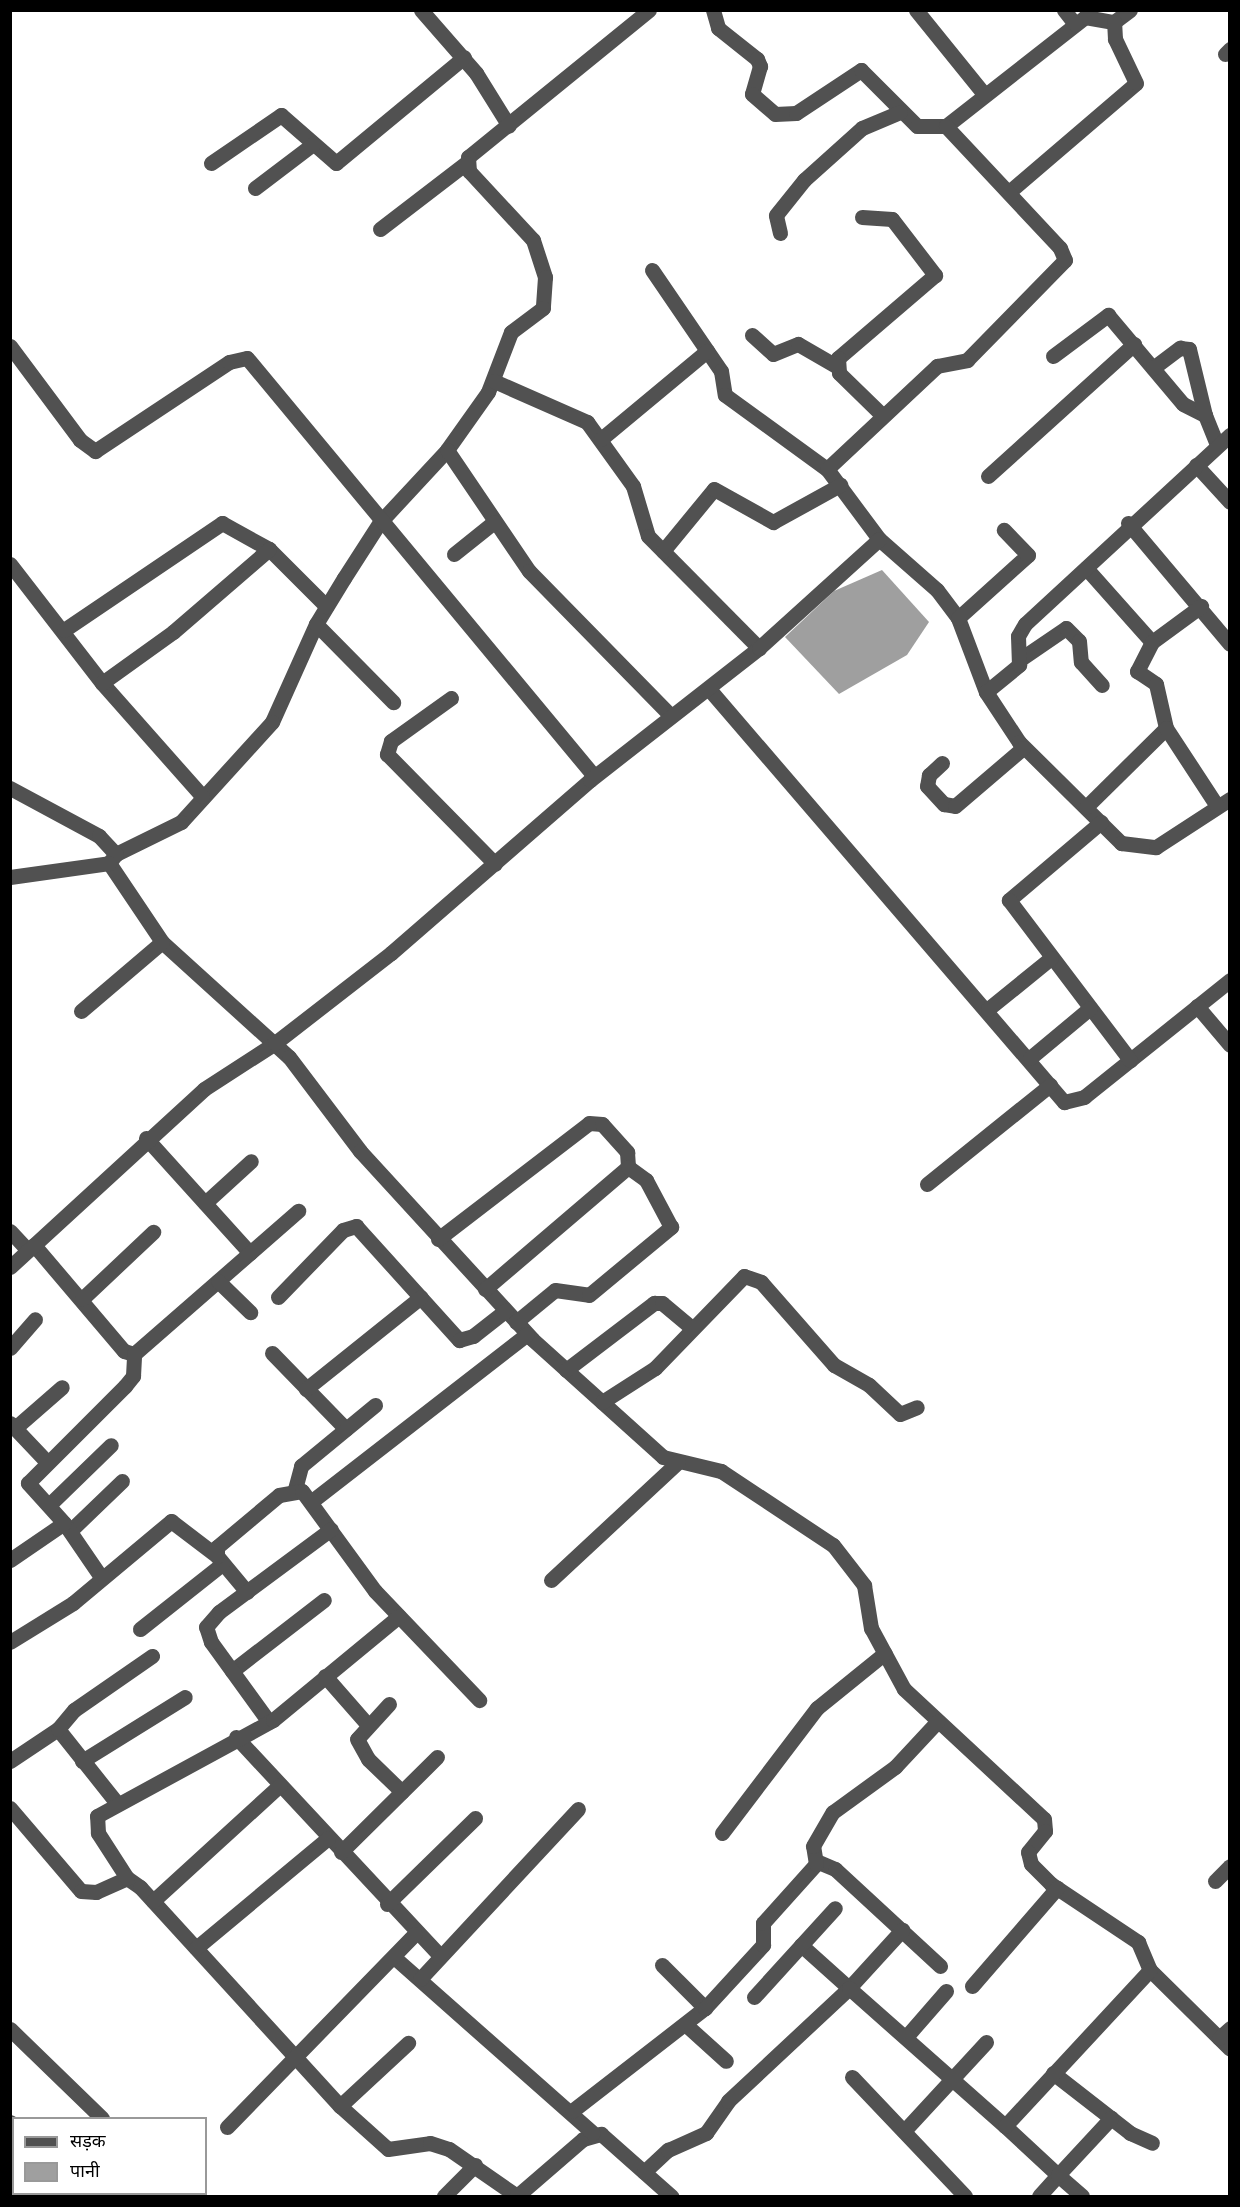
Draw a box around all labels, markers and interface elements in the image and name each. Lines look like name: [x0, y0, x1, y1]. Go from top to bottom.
legend: [12, 2117, 207, 2195]
text: सड़क: [70, 2130, 106, 2152]
text: पानी: [70, 2160, 100, 2182]

